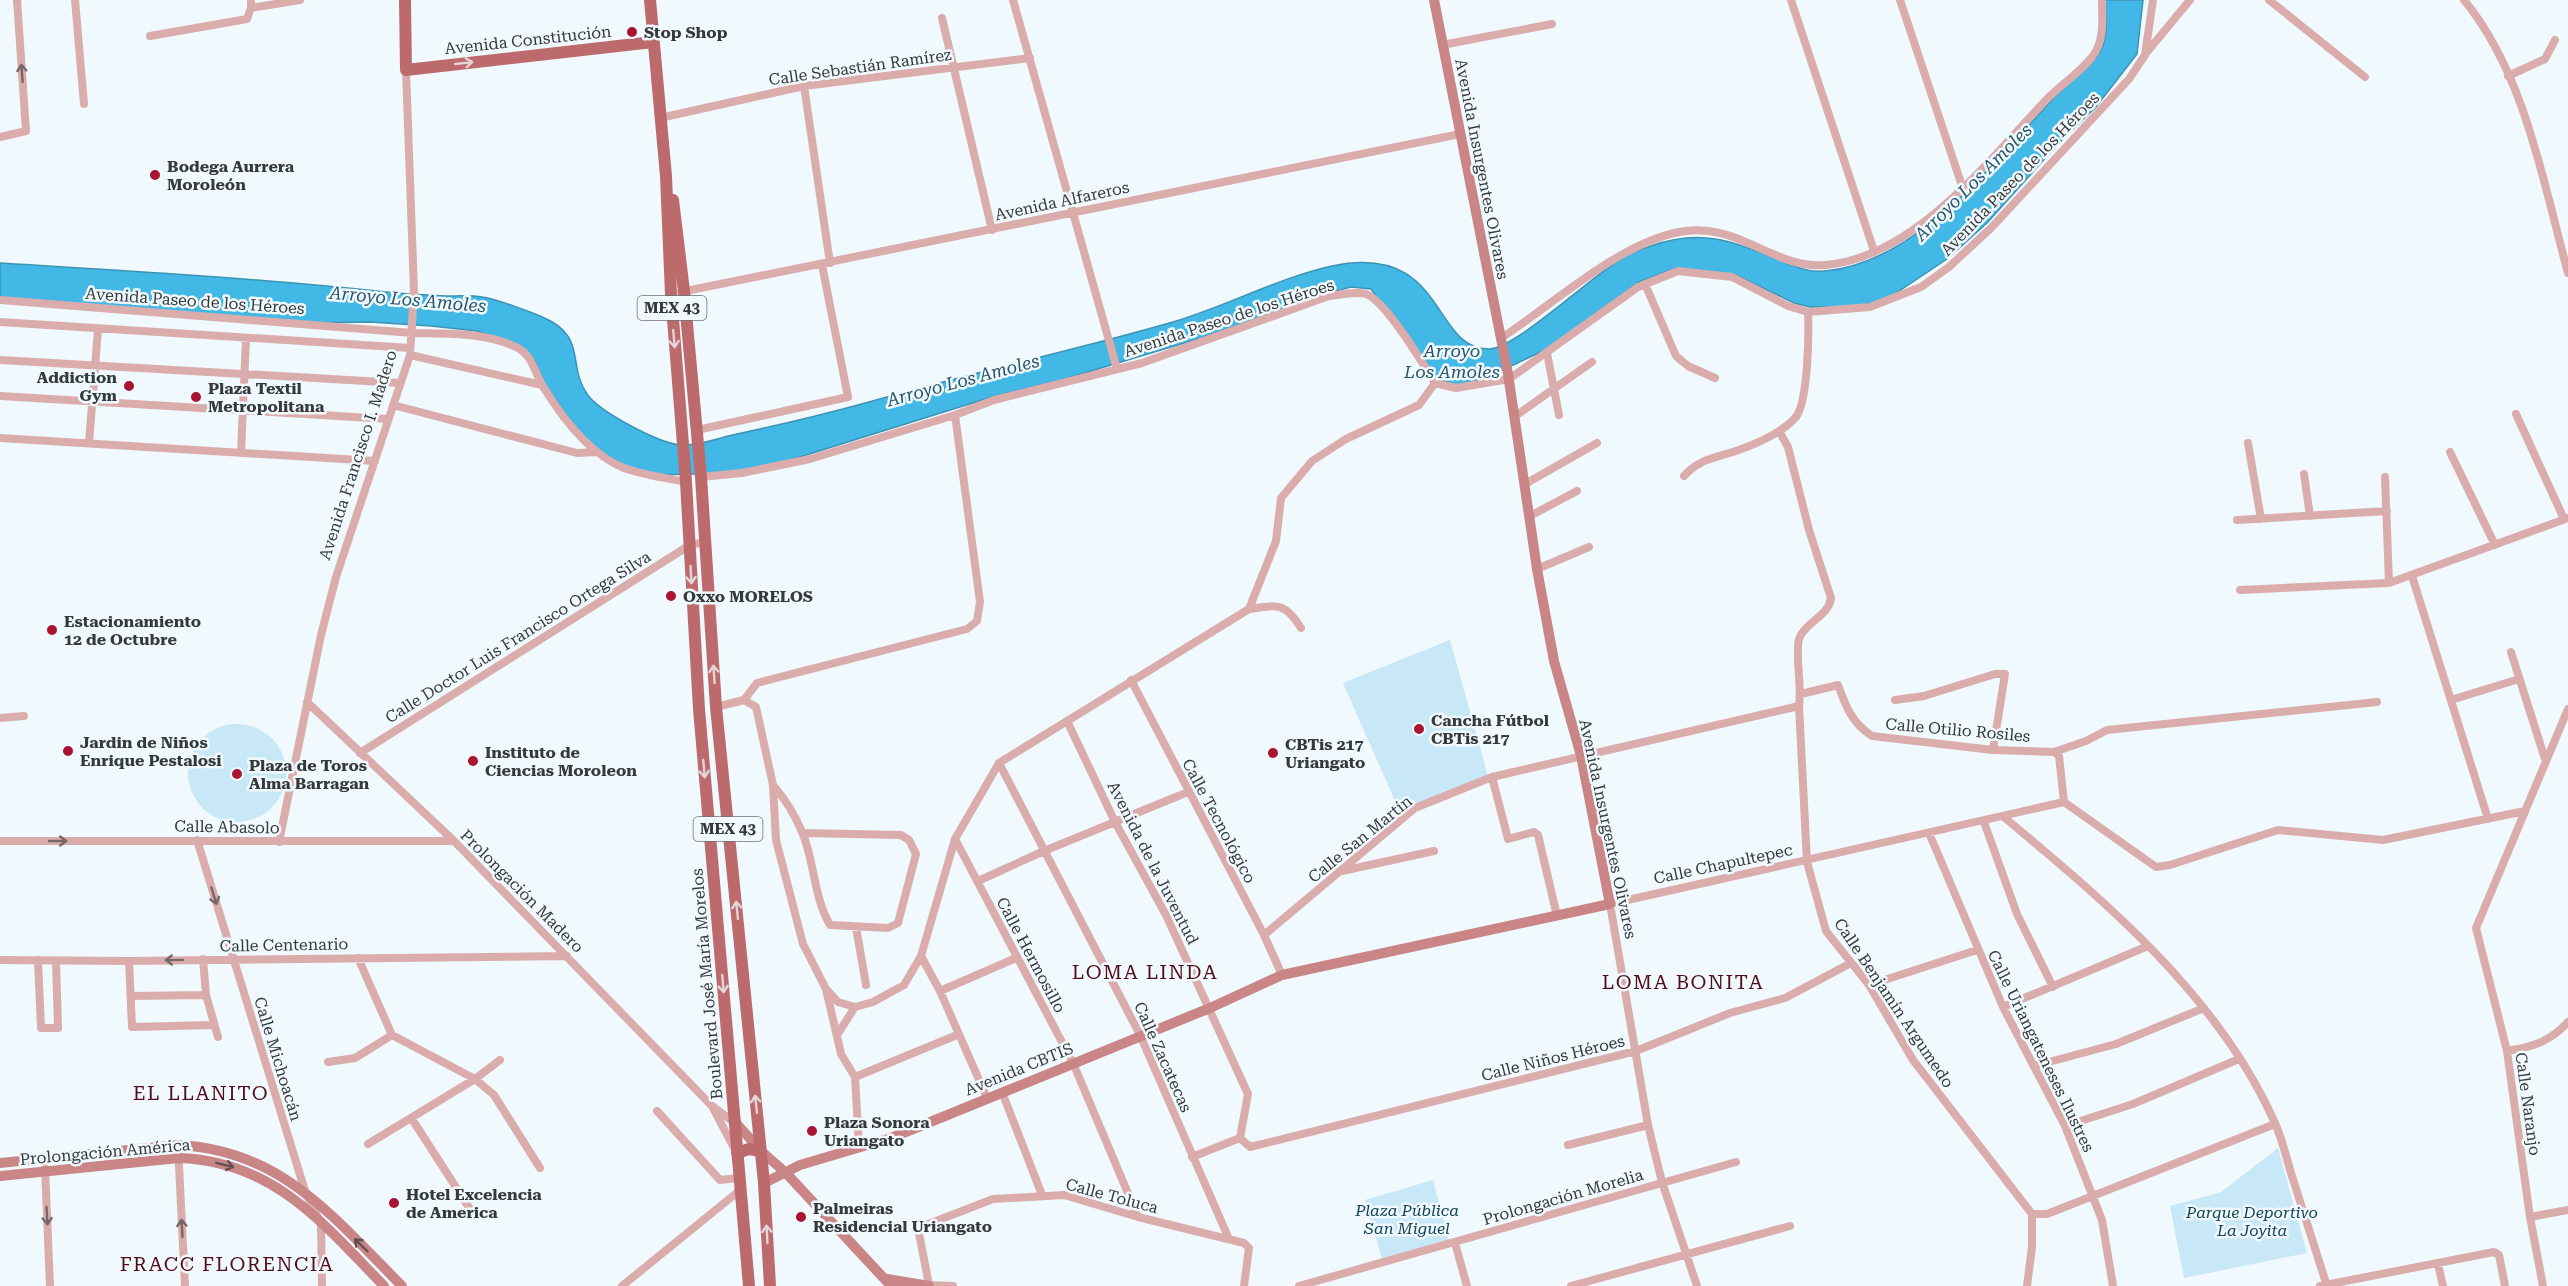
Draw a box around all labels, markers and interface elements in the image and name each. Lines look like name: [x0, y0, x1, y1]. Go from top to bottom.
street label: Avenida Constitución: [444, 22, 612, 58]
place label: Stop Shop: [644, 23, 728, 42]
marker: Stop Shop: [625, 25, 639, 39]
street label: Calle Sebastián Ramírez: [767, 45, 953, 89]
one-way arrow: [454, 57, 473, 68]
street label: Avenida Insurgentes Olivares: [1451, 57, 1513, 281]
one-way arrow: [16, 63, 27, 83]
street label: Avenida Paseo de los Héroes: [1937, 88, 2103, 260]
water label: Arroyo Los Amoles: [1909, 119, 2036, 246]
place label: Bodega Aurrera Moroleón: [167, 157, 295, 194]
marker: Bodega Aurrera Moroleón: [148, 168, 162, 182]
street label: Avenida Alfareros: [993, 177, 1131, 225]
street label: Avenida Paseo de los Héroes: [1122, 275, 1337, 361]
water label: Arroyo Los Amoles: [328, 282, 487, 316]
street label: Avenida Paseo de los Héroes: [85, 284, 306, 318]
road number: MEX 43: [638, 296, 706, 320]
one-way arrow: [669, 329, 680, 349]
water label: Arroyo Los Amoles: [1403, 340, 1500, 382]
street label: Avenida Francisco I. Madero: [315, 348, 401, 562]
water label: Arroyo Los Amoles: [884, 350, 1042, 411]
place label: Addiction Gym: [37, 368, 118, 405]
marker: Addiction Gym: [122, 379, 136, 393]
place label: Plaza Textil Metropolitana: [208, 379, 325, 416]
marker: Plaza Textil Metropolitana: [189, 390, 203, 404]
street label: Calle Doctor Luis Francisco Ortega Silva: [382, 547, 655, 727]
one-way arrow: [686, 564, 697, 584]
place label: Oxxo MORELOS: [683, 587, 813, 606]
marker: Oxxo MORELOS: [664, 589, 678, 603]
place label: Estacionamiento 12 de Octubre: [64, 612, 201, 649]
marker: Estacionamiento 12 de Octubre: [45, 623, 59, 637]
one-way arrow: [708, 664, 719, 684]
place label: Cancha Fútbol CBTis 217: [1431, 711, 1550, 748]
street label: Calle Otilio Rosiles: [1885, 714, 2032, 746]
street label: Avenida Insurgentes Olivares: [1575, 717, 1641, 941]
marker: Cancha Fútbol CBTis 217: [1412, 722, 1426, 736]
place label: Jardin de Niños Enrique Pestalosi: [80, 733, 222, 770]
place label: CBTis 217 Uriangato: [1285, 735, 1365, 772]
place label: Instituto de Ciencias Moroleon: [485, 743, 637, 780]
marker: Jardin de Niños Enrique Pestalosi: [61, 744, 75, 758]
marker: CBTis 217 Uriangato: [1266, 746, 1280, 760]
marker: Instituto de Ciencias Moroleon: [466, 754, 480, 768]
place label: Plaza de Toros Alma Barragan: [249, 756, 370, 793]
street label: Calle Tecnológico: [1178, 756, 1260, 887]
one-way arrow: [699, 759, 710, 779]
marker: Plaza de Toros Alma Barragan: [230, 767, 244, 781]
street label: Avenida de la Juventud: [1104, 778, 1202, 948]
street label: Calle San Martín: [1304, 791, 1416, 887]
street label: Calle Abasolo: [174, 817, 280, 837]
road number: MEX 43: [694, 817, 762, 841]
street label: Prolongación Madero: [457, 826, 588, 957]
one-way arrow: [48, 835, 68, 847]
street label: Calle Chapultepec: [1652, 840, 1794, 888]
street label: Boulevard José María Morelos: [687, 867, 727, 1100]
one-way arrow: [209, 886, 220, 905]
street label: Calle Hermosillo: [993, 894, 1070, 1016]
one-way arrow: [731, 900, 742, 920]
street label: Calle Benjamín Argumedo: [1830, 915, 1958, 1091]
street label: Calle Centenario: [220, 934, 349, 956]
street label: Calle Uriangateneses Ilustres: [1984, 947, 2098, 1155]
one-way arrow: [164, 954, 184, 966]
district label: LOMA LINDA: [1072, 960, 1218, 984]
district label: LOMA BONITA: [1602, 970, 1764, 994]
one-way arrow: [718, 974, 729, 994]
street label: Calle Michoacán: [250, 995, 306, 1123]
street label: Calle Zacatecas: [1130, 999, 1196, 1116]
street label: Calle Niños Héroes: [1479, 1031, 1627, 1085]
street label: Avenida CBTIS: [962, 1039, 1076, 1099]
street label: Calle Naranjo: [2511, 1051, 2545, 1157]
district label: EL LLANITO: [133, 1081, 269, 1105]
one-way arrow: [750, 1094, 761, 1114]
place label: Plaza Sonora Uriangato: [824, 1113, 930, 1150]
marker: Plaza Sonora Uriangato: [805, 1124, 819, 1138]
street label: Prolongación América: [19, 1135, 191, 1169]
one-way arrow: [215, 1160, 234, 1171]
street label: Prolongación Morelia: [1481, 1165, 1646, 1229]
street label: Calle Toluca: [1064, 1175, 1161, 1218]
place label: Hotel Excelencia de America: [406, 1185, 542, 1222]
marker: Hotel Excelencia de America: [387, 1196, 401, 1210]
place label: Palmeiras Residencial Uriangato: [813, 1199, 992, 1236]
park label: Plaza Pública San Miguel: [1354, 1201, 1459, 1238]
park label: Parque Deportivo La Joyita: [2185, 1203, 2318, 1240]
one-way arrow: [42, 1205, 53, 1225]
marker: Palmeiras Residencial Uriangato: [794, 1210, 808, 1224]
one-way arrow: [176, 1218, 187, 1238]
one-way arrow: [762, 1225, 773, 1245]
one-way arrow: [353, 1238, 368, 1252]
district label: FRACC FLORENCIA: [120, 1252, 334, 1276]

